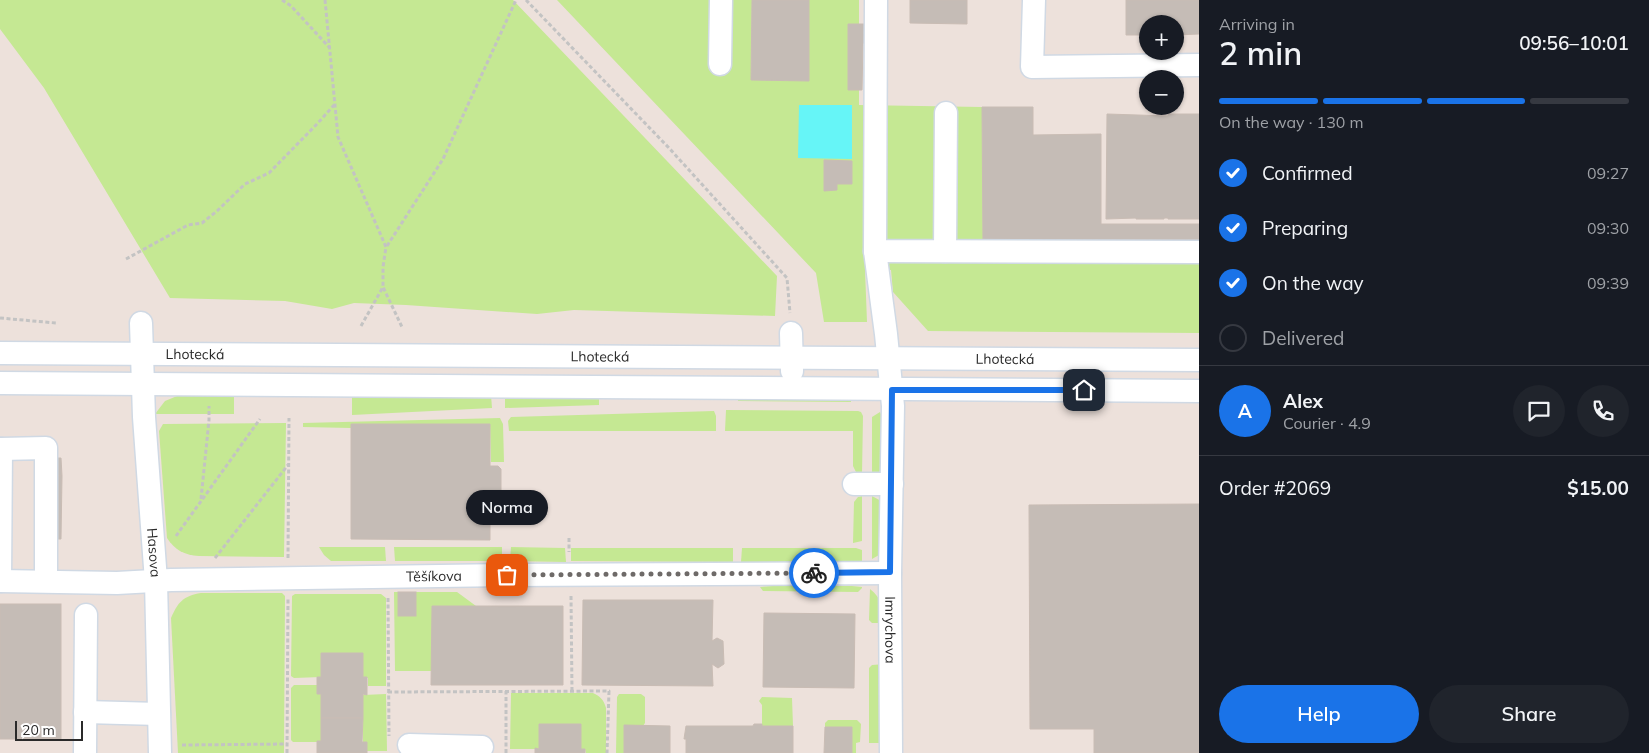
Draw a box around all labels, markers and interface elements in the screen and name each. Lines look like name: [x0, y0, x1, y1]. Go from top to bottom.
text: Arriving in: [1219, 14, 1295, 34]
map controls: [1139, 15, 1184, 115]
button: +: [1139, 15, 1184, 60]
text: 09:56–10:01: [1519, 31, 1629, 55]
text: 2 min: [1219, 33, 1302, 73]
button: −: [1139, 70, 1184, 115]
text: On the way · 130 m: [1219, 112, 1364, 132]
icon: check: [1219, 159, 1247, 187]
text: Confirmed: [1262, 161, 1353, 185]
text: 09:27: [1587, 163, 1629, 183]
icon: check: [1219, 214, 1247, 242]
text: Preparing: [1262, 216, 1348, 240]
text: 09:30: [1587, 218, 1629, 238]
icon: check: [1219, 269, 1247, 297]
text: On the way: [1262, 271, 1364, 295]
text: 09:39: [1587, 273, 1629, 293]
text: Delivered: [1262, 326, 1344, 350]
street label: Lhotecká: [166, 345, 224, 363]
street label: Lhotecká: [571, 347, 629, 366]
street label: Lhotecká: [976, 350, 1034, 368]
pin: [1063, 369, 1105, 411]
icon: home: [1070, 376, 1098, 404]
button: chat: [1513, 385, 1565, 437]
button: phone: [1577, 385, 1629, 437]
text: Alex: [1283, 389, 1323, 413]
text: A: [1238, 399, 1252, 423]
text: Courier · 4.9: [1283, 413, 1371, 433]
text: Order #2069: [1219, 476, 1331, 500]
text: $15.00: [1567, 476, 1629, 500]
callout: Norma: [466, 490, 548, 525]
text: Norma: [481, 497, 533, 517]
street label: Hasova: [143, 527, 165, 578]
courier: [789, 548, 839, 598]
pin: [486, 554, 528, 596]
icon: bike: [800, 559, 828, 587]
icon: bag: [493, 561, 521, 589]
street label: Těšíkova: [406, 567, 462, 586]
street label: Imrychova: [881, 596, 900, 664]
button: Help: [1219, 685, 1419, 743]
button: Share: [1429, 685, 1629, 743]
scale bar: [15, 718, 82, 741]
text: 20 m: [22, 721, 55, 739]

